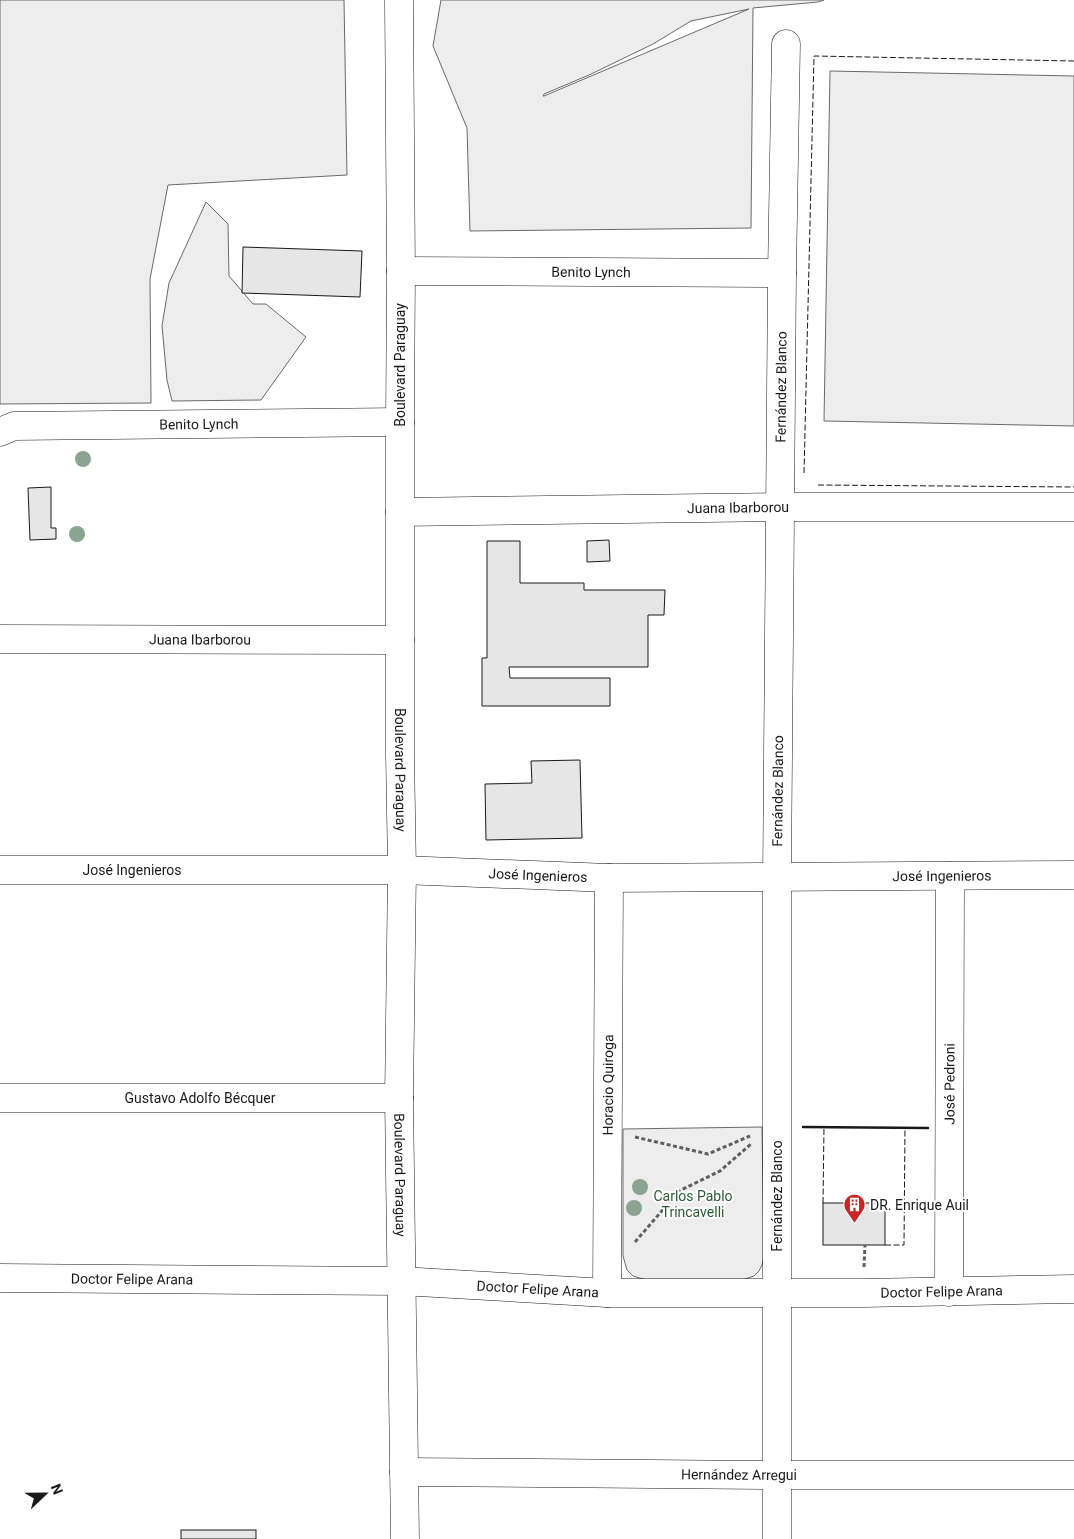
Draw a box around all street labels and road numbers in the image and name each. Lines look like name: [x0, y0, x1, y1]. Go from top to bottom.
street label: Benito Lynch: [551, 264, 631, 280]
street label: Boulevard Paraguay: [392, 303, 408, 427]
street label: Fernández Blanco: [773, 331, 790, 443]
street label: Benito Lynch: [159, 416, 238, 432]
street label: Juana Ibarborou: [687, 499, 789, 516]
street label: Juana Ibarborou: [149, 631, 251, 648]
street label: Boulevard Paraguay: [392, 708, 409, 832]
street label: Fernández Blanco: [769, 735, 786, 847]
street label: José Ingenieros: [82, 862, 182, 878]
street label: José Ingenieros: [488, 865, 588, 885]
street label: José Ingenieros: [892, 868, 991, 884]
street label: Horacio Quiroga: [600, 1034, 616, 1136]
street label: José Pedroni: [941, 1043, 958, 1125]
street label: Gustavo Adolfo Bécquer: [125, 1090, 276, 1106]
street label: Boulevard Paraguay: [391, 1113, 409, 1237]
street label: Fernández Blanco: [769, 1140, 785, 1252]
street label: Doctor Felipe Arana: [71, 1271, 193, 1287]
street label: Doctor Felipe Arana: [476, 1277, 599, 1301]
street label: Doctor Felipe Arana: [880, 1282, 1003, 1301]
street label: Hernández Arregui: [681, 1466, 797, 1483]

